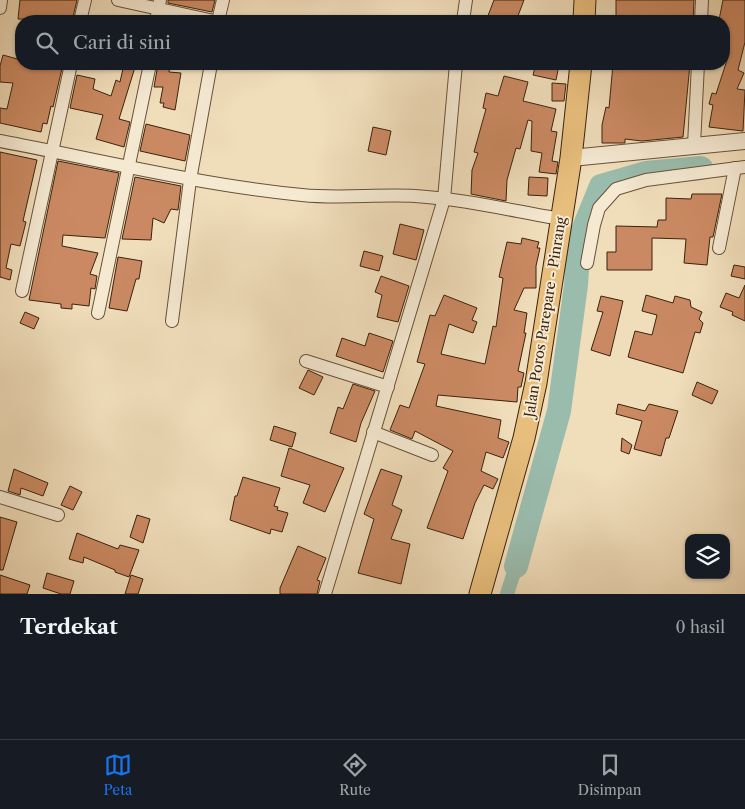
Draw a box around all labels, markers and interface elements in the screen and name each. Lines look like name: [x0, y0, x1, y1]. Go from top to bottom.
search box: [15, 15, 730, 70]
icon: search: [33, 29, 61, 57]
text: Cari di sini: [73, 31, 171, 54]
street label: Jalan Poros Parepare - Pinrang: [520, 215, 570, 421]
map controls: [685, 534, 730, 579]
button: layers: [685, 534, 730, 579]
text: Terdekat: [20, 614, 118, 639]
text: 0 hasil: [676, 617, 725, 637]
tab: Peta: [103, 751, 132, 799]
tab: Rute: [339, 751, 371, 799]
tab: Disimpan: [578, 751, 642, 799]

